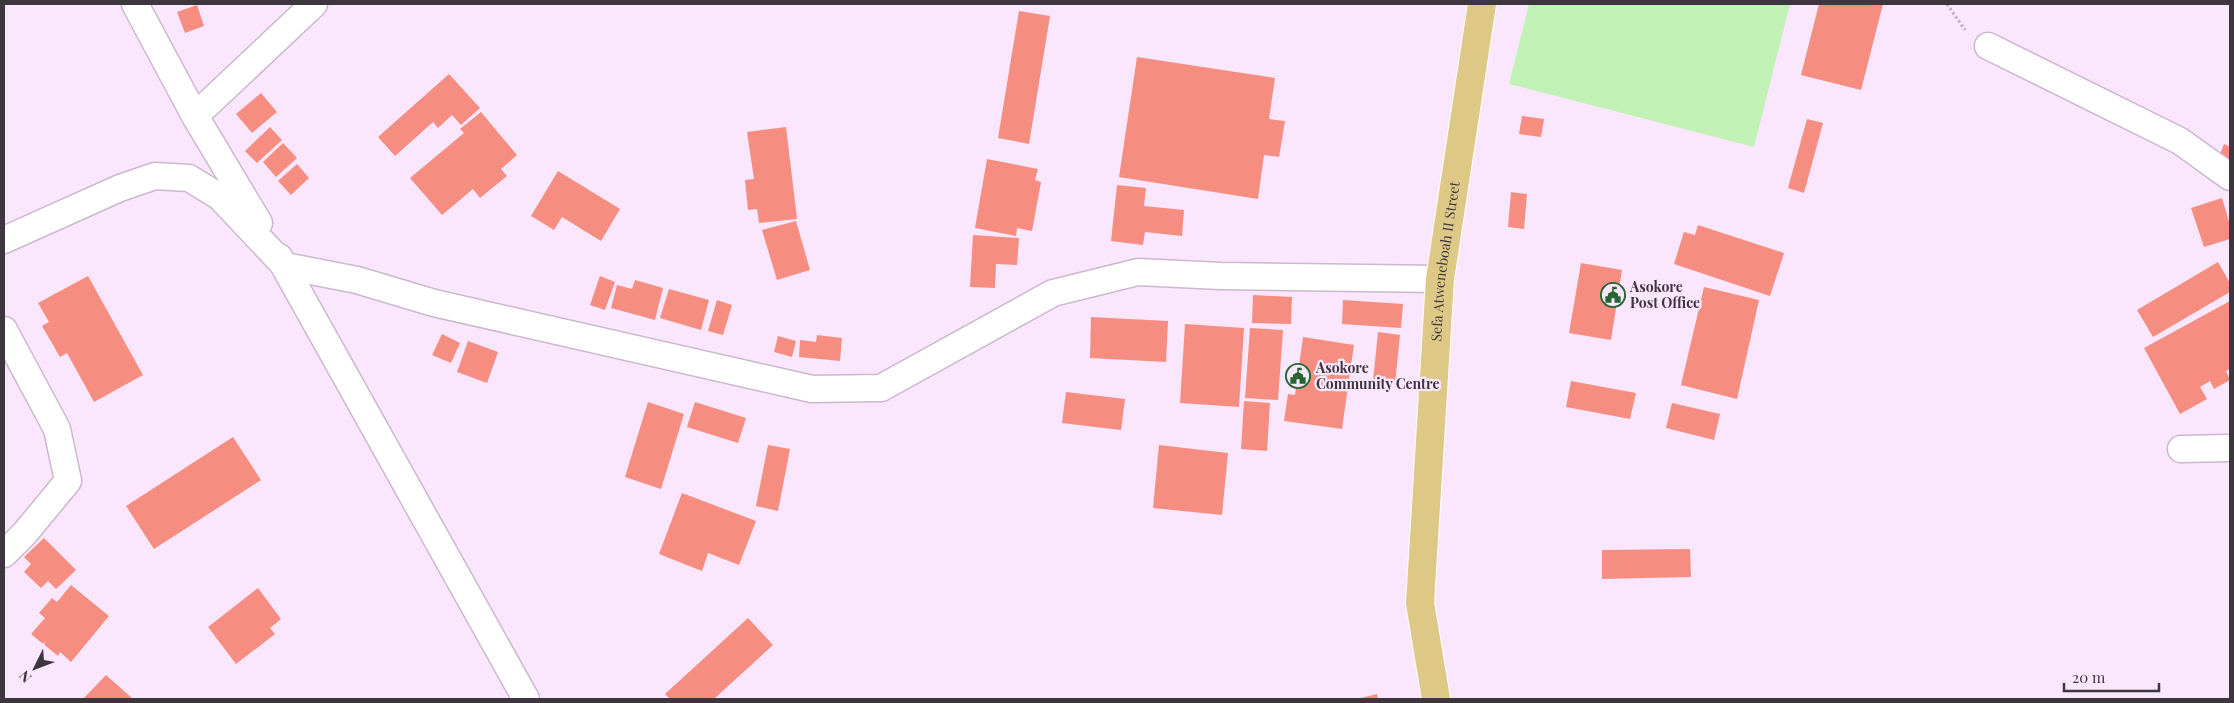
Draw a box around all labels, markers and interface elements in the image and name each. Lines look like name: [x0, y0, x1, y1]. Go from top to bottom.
street label: Sefa Atweneboah II Street: [1426, 179, 1464, 342]
place label: Asokore Post Office: [1629, 277, 1700, 312]
public building icon: Asokore Post Office: [1600, 282, 1626, 308]
place label: Asokore Community Centre: [1315, 358, 1439, 393]
public building icon: Asokore Community Centre: [1285, 363, 1311, 389]
north arrow: [10, 643, 60, 693]
scale bar: [2064, 660, 2159, 692]
text: N: [15, 667, 35, 687]
text: 20 m: [2072, 667, 2106, 687]

